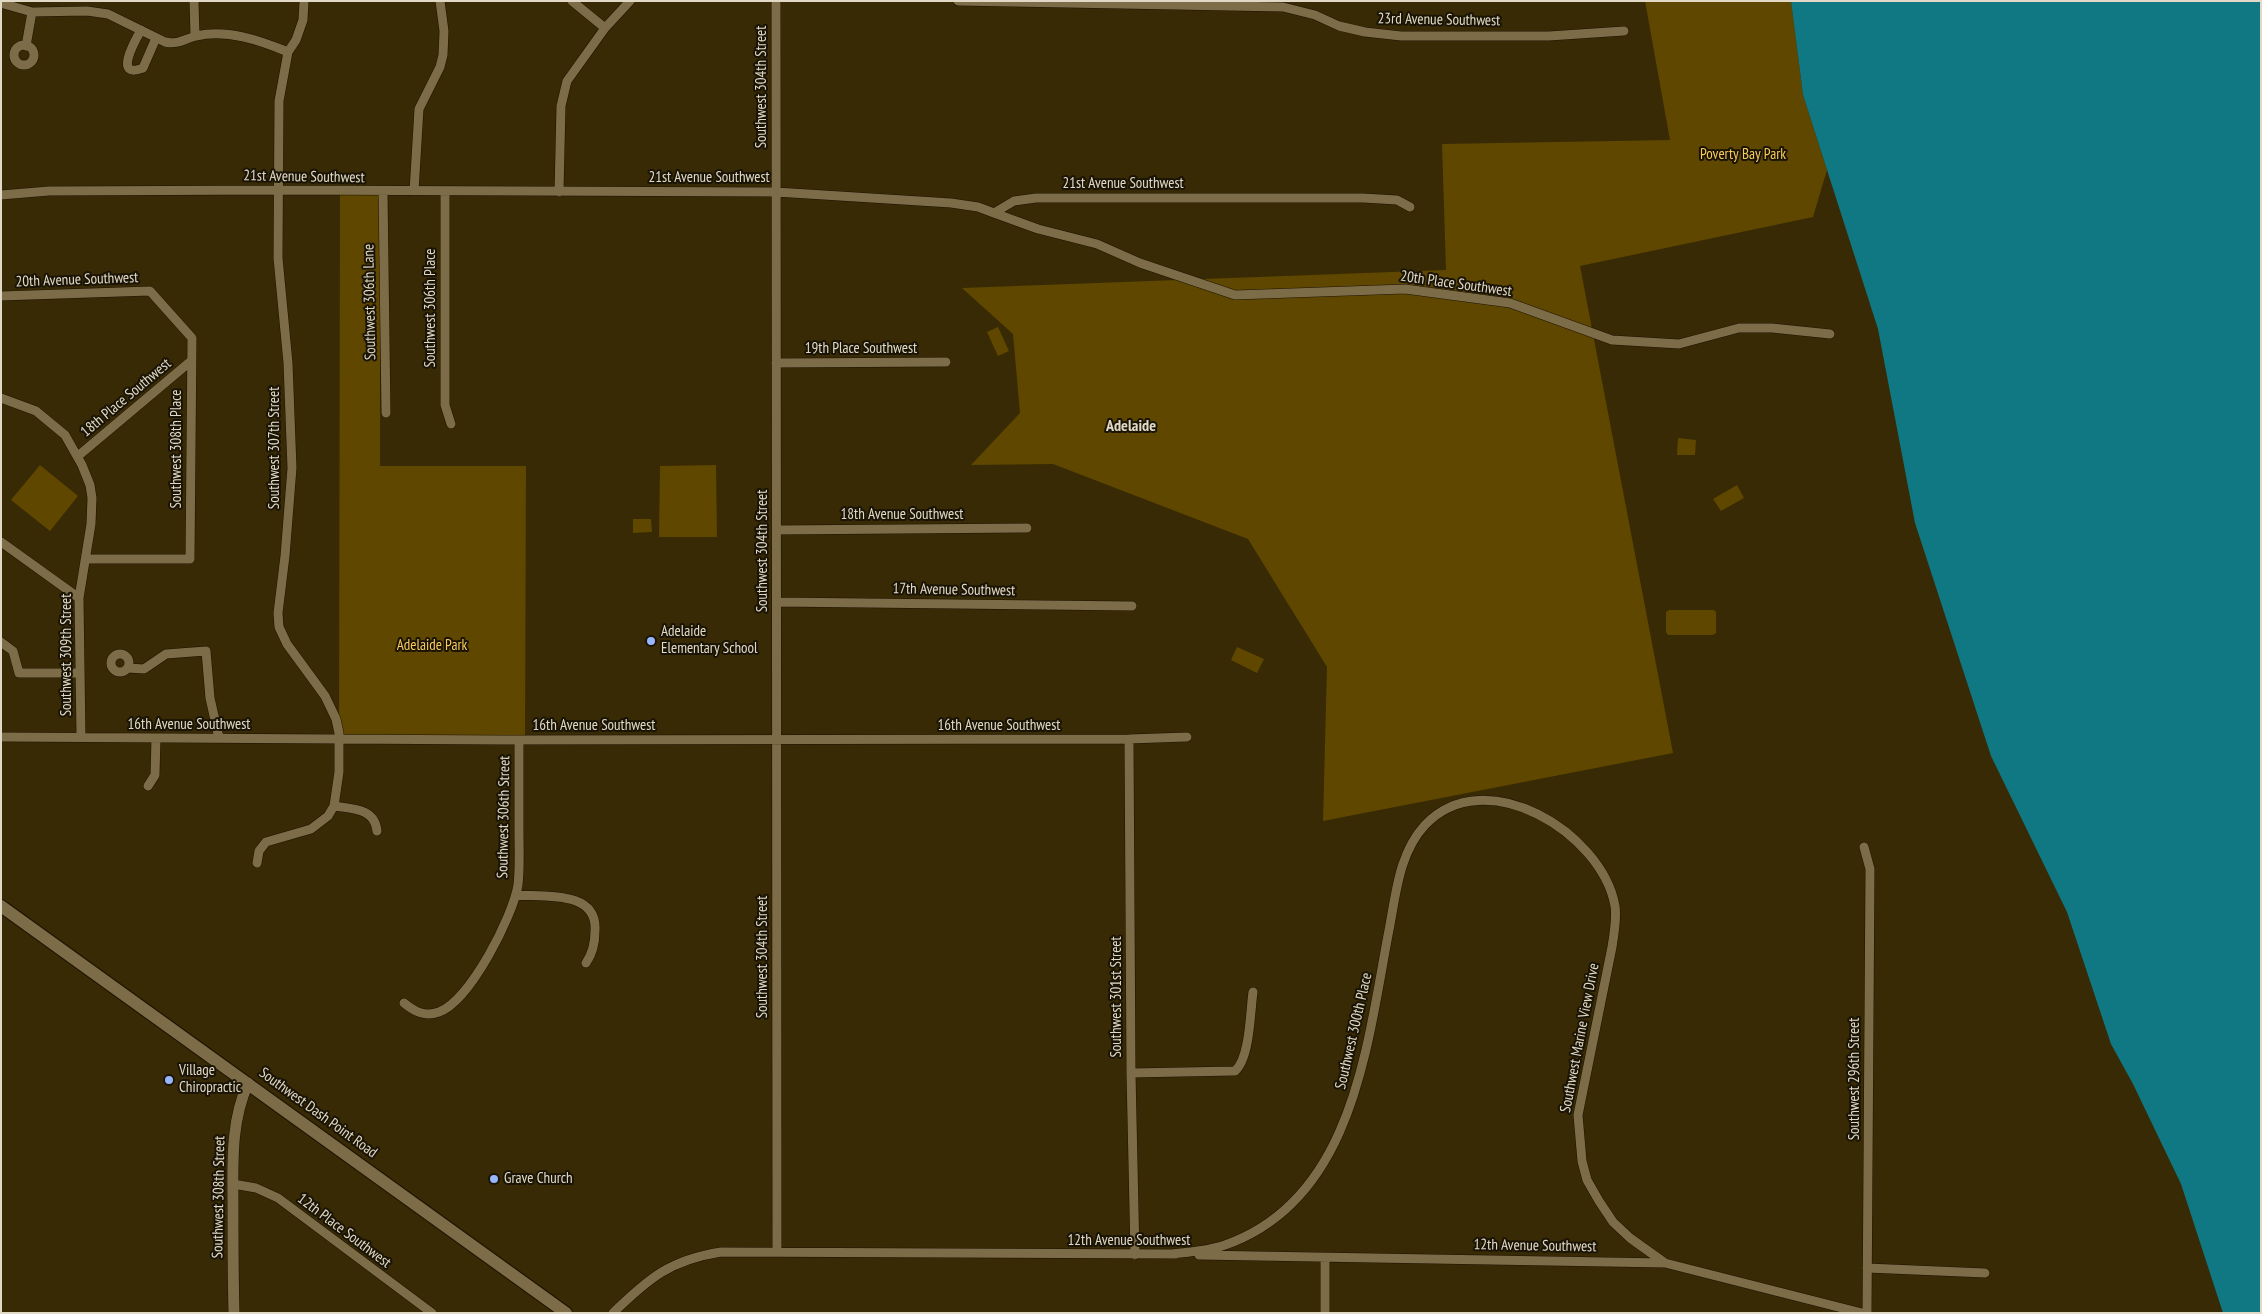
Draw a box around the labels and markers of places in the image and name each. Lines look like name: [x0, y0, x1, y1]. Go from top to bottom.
place label: Adelaide Elementary School: [661, 623, 758, 658]
marker: Adelaide Elementary School: [645, 635, 657, 647]
place label: Village Chiropractic: [179, 1062, 241, 1097]
marker: Village Chiropractic: [163, 1074, 175, 1086]
place label: Grave Church: [504, 1170, 573, 1188]
marker: Grave Church: [488, 1173, 500, 1185]

